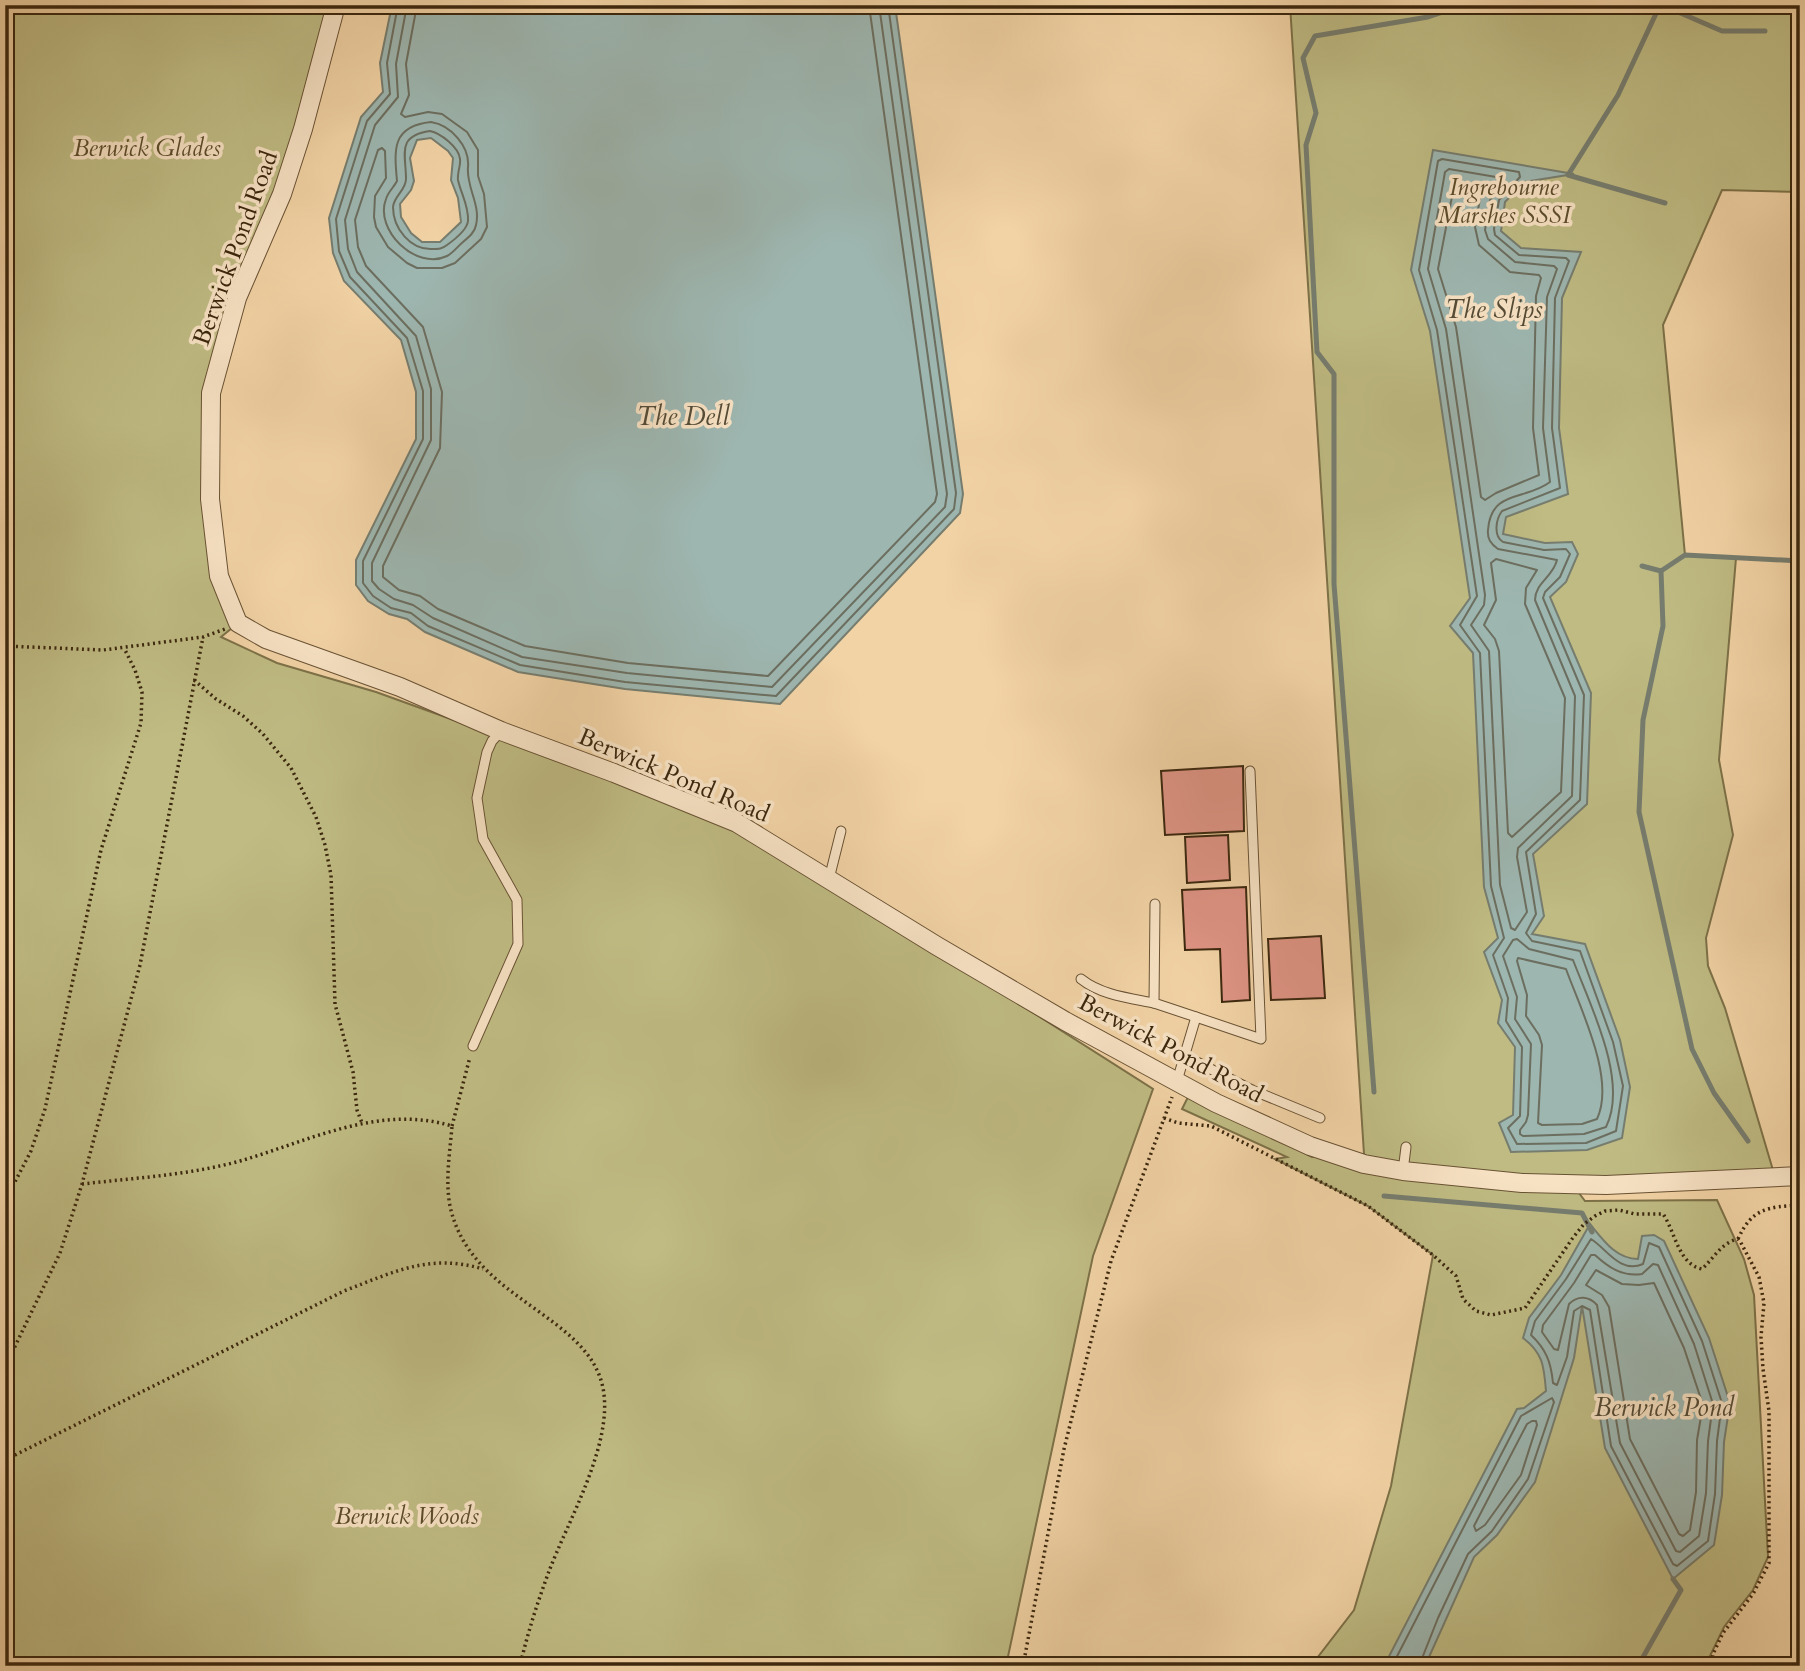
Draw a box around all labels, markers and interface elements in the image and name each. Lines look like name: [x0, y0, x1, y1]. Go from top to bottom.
park label: Berwick Glades: [73, 132, 221, 165]
street label: Berwick Pond Road: [185, 146, 286, 350]
park label: Ingrebourne Marshes SSSI: [1438, 171, 1572, 232]
water label: The Slips: [1445, 292, 1543, 327]
water label: The Dell: [637, 399, 730, 434]
street label: Berwick Pond Road: [573, 720, 775, 831]
street label: Berwick Pond Road: [1073, 986, 1269, 1111]
water label: Berwick Pond: [1594, 1390, 1735, 1425]
park label: Berwick Woods: [335, 1500, 479, 1533]

